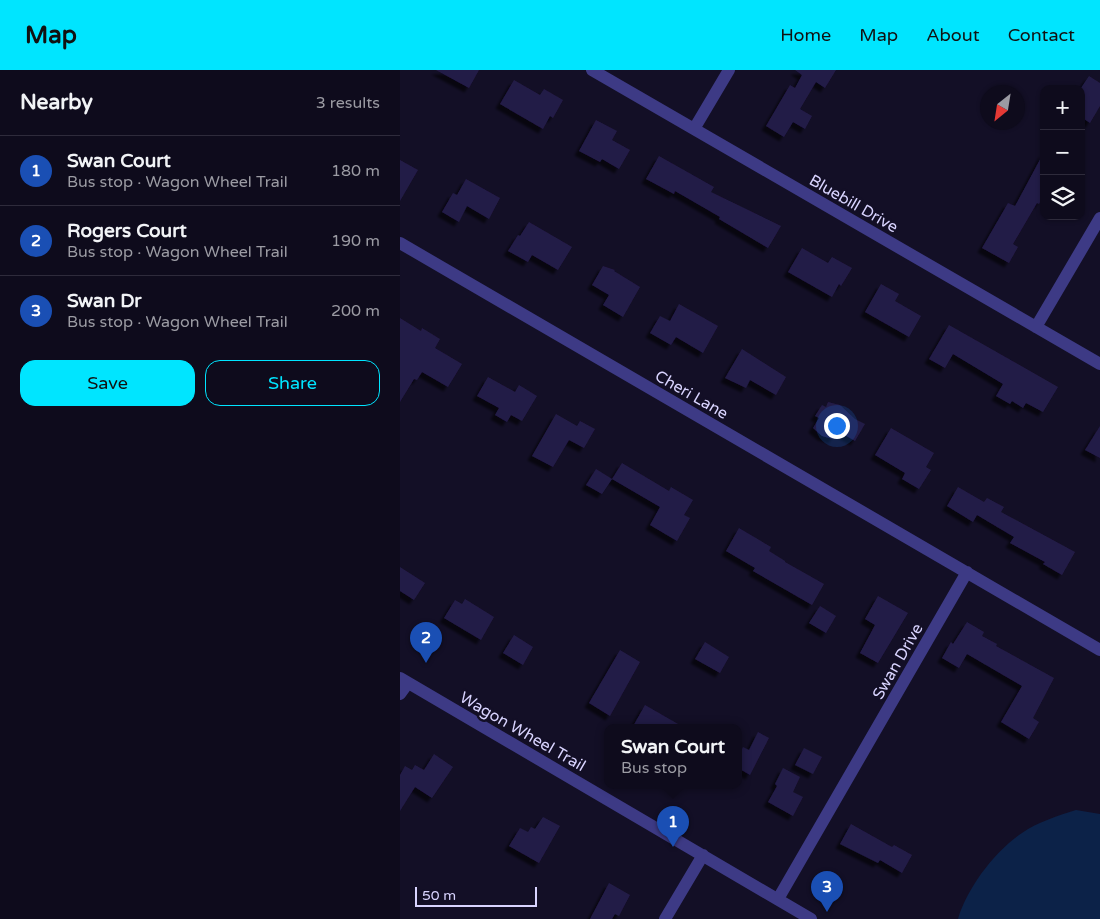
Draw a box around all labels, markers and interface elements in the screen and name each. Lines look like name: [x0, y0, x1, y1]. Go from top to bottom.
text: Map: [25, 21, 77, 50]
text: Home: [780, 24, 831, 46]
text: Map: [859, 24, 898, 46]
text: About: [926, 24, 980, 46]
text: Contact: [1008, 24, 1075, 46]
north arrow: [980, 85, 1025, 130]
map controls: [1040, 85, 1085, 220]
button: +: [1040, 85, 1085, 130]
text: Nearby: [20, 90, 93, 115]
text: 3 results: [316, 93, 380, 113]
button: −: [1040, 130, 1085, 175]
text: Swan Court: [67, 150, 171, 172]
text: 1: [31, 161, 41, 181]
text: 180 m: [331, 161, 380, 181]
street label: Bluebill Drive: [805, 170, 902, 237]
text: Bus stop · Wagon Wheel Trail: [67, 172, 288, 192]
button: layers: [1040, 175, 1085, 220]
text: Rogers Court: [67, 220, 187, 242]
text: 2: [31, 231, 41, 251]
text: 190 m: [331, 231, 380, 251]
text: Bus stop · Wagon Wheel Trail: [67, 242, 288, 262]
text: Swan Dr: [67, 290, 142, 312]
text: 3: [31, 301, 41, 321]
text: 200 m: [331, 301, 380, 321]
text: Bus stop · Wagon Wheel Trail: [67, 312, 288, 332]
button: Save: [20, 360, 195, 406]
button: Share: [205, 360, 380, 406]
street label: Cheri Lane: [651, 366, 732, 424]
your location: [824, 413, 850, 439]
street label: Swan Drive: [868, 620, 928, 703]
pin: 2: [410, 622, 442, 663]
street label: Wagon Wheel Trail: [456, 688, 589, 776]
popup: [604, 724, 742, 789]
text: Swan Court: [621, 736, 725, 758]
text: Bus stop: [621, 758, 687, 778]
pin: 1: [657, 806, 689, 847]
pin: 3: [811, 871, 843, 912]
scale bar: [415, 884, 538, 907]
text: 50 m: [422, 887, 456, 904]

